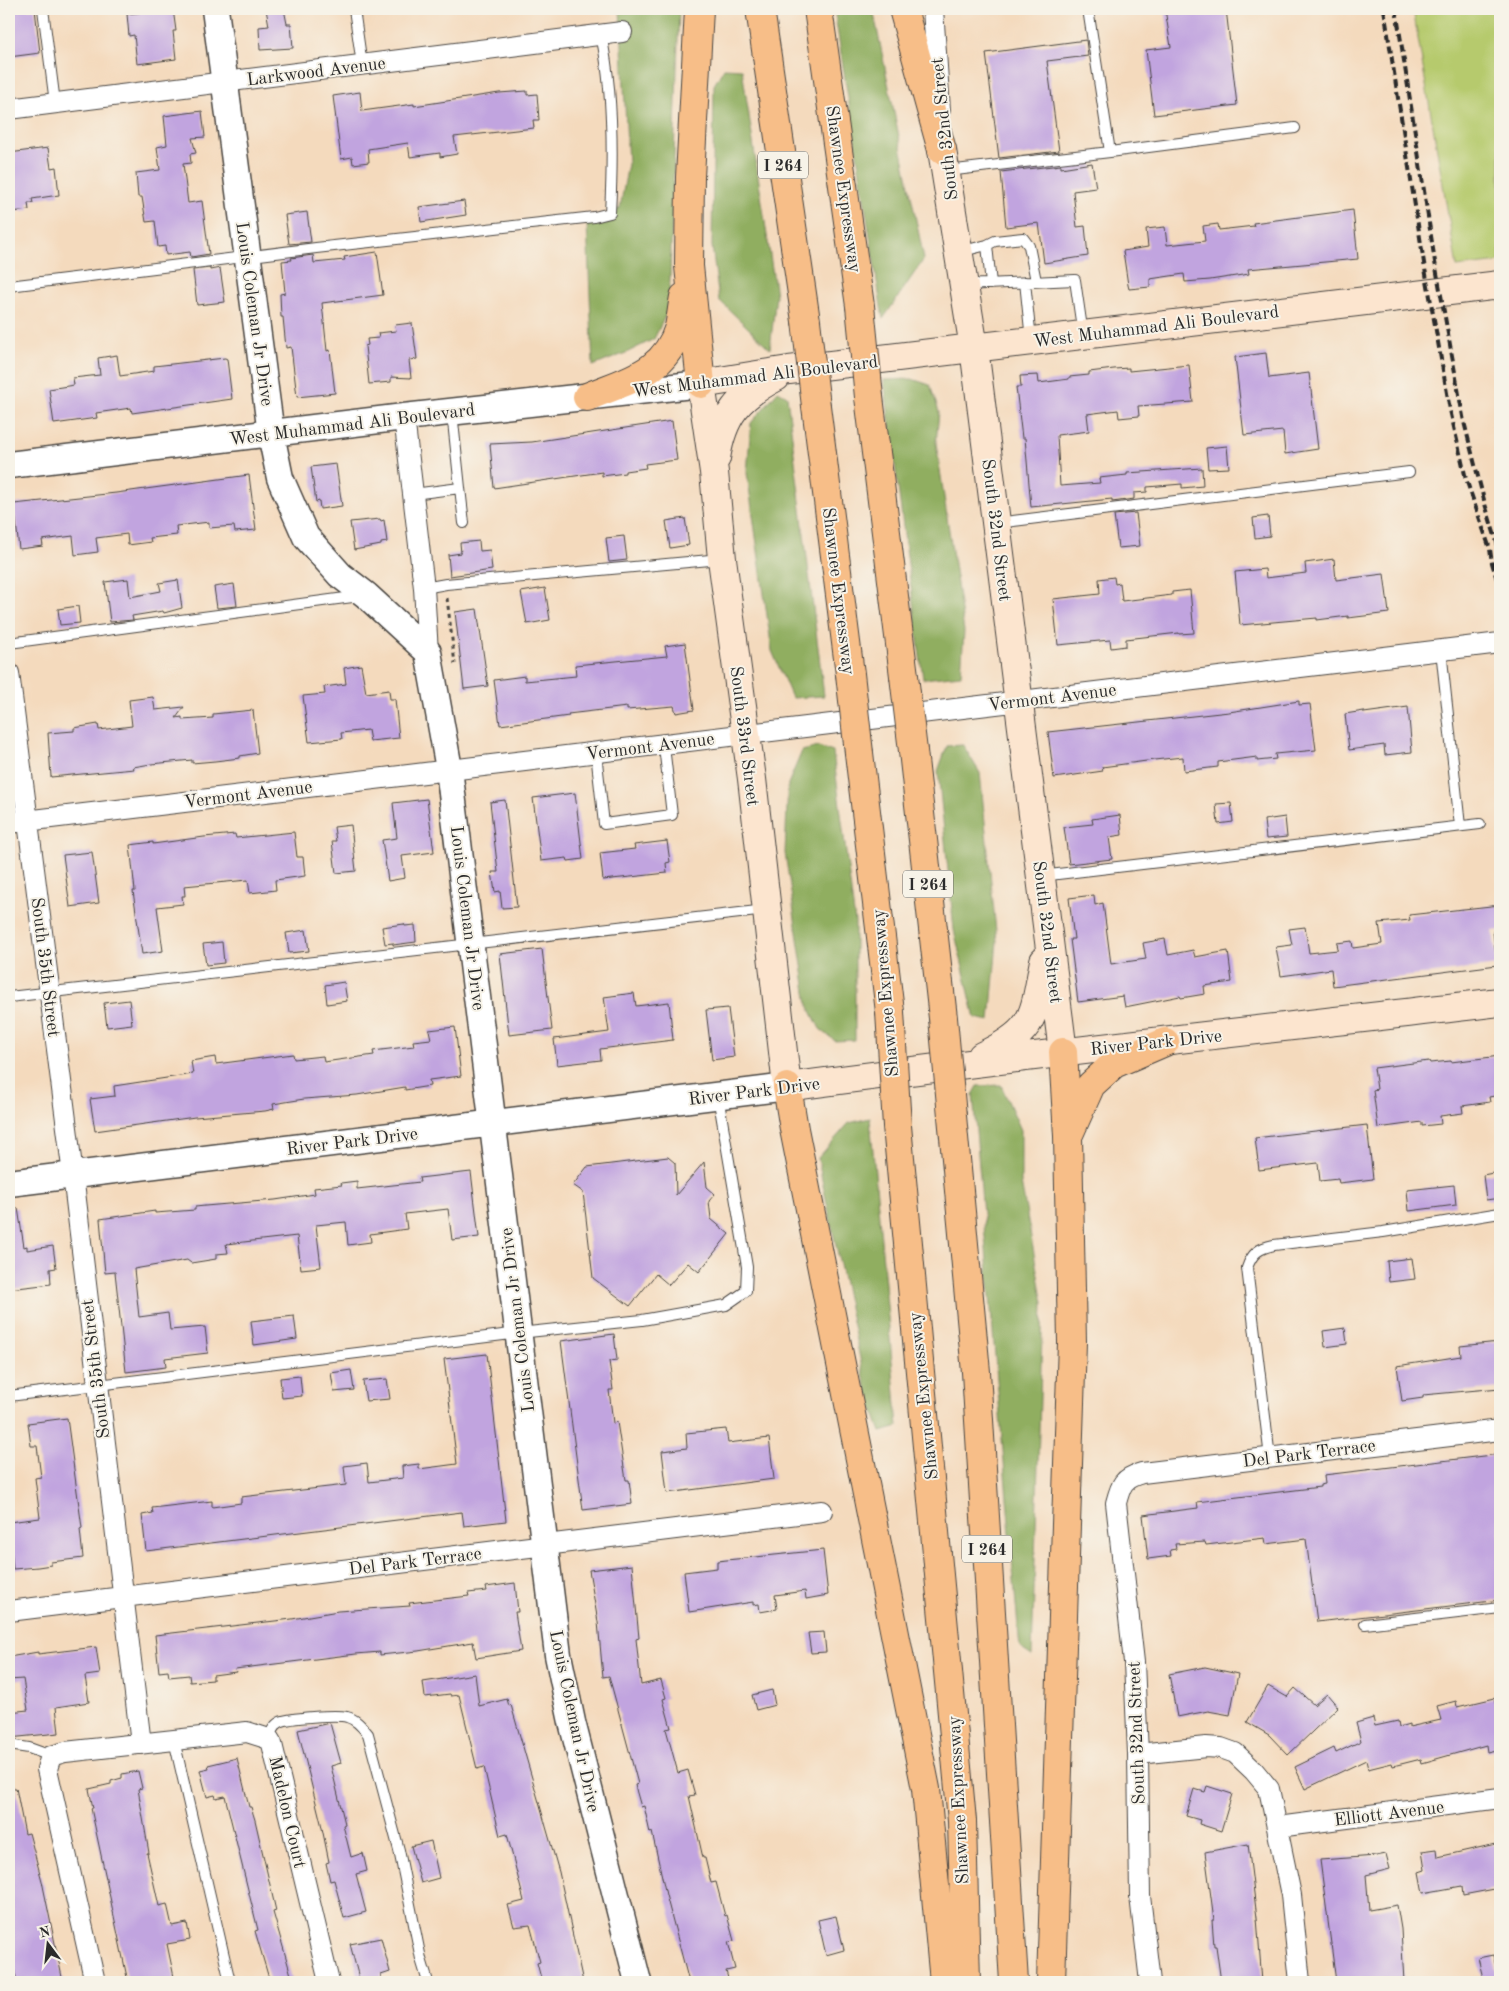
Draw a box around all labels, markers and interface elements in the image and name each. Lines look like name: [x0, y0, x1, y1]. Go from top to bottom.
street label: Larkwood Avenue: [245, 55, 387, 89]
street label: South 32nd Street: [929, 57, 961, 201]
street label: Shawnee Expressway: [822, 104, 864, 274]
road number: I 264: [758, 152, 808, 178]
street label: Louis Coleman Jr Drive: [232, 221, 276, 407]
street label: West Muhammad Ali Boulevard: [1032, 303, 1280, 351]
street label: West Muhammad Ali Boulevard: [631, 353, 879, 401]
street label: West Muhammad Ali Boulevard: [228, 401, 476, 449]
street label: South 32nd Street: [978, 458, 1014, 602]
street label: Shawnee Expressway: [819, 506, 857, 676]
street label: South 33rd Street: [726, 665, 762, 807]
street label: Vermont Avenue: [987, 681, 1117, 715]
street label: Vermont Avenue: [585, 730, 715, 764]
street label: Vermont Avenue: [183, 778, 313, 812]
street label: Louis Coleman Jr Drive: [447, 825, 487, 1011]
street label: South 32nd Street: [1029, 860, 1065, 1004]
road number: I 264: [903, 871, 953, 898]
street label: South 35th Street: [28, 896, 63, 1038]
street label: Shawnee Expressway: [870, 908, 902, 1078]
street label: River Park Drive: [1089, 1027, 1223, 1059]
street label: River Park Drive: [687, 1075, 821, 1109]
street label: River Park Drive: [285, 1125, 419, 1159]
street label: Louis Coleman Jr Drive: [498, 1227, 538, 1413]
street label: South 35th Street: [78, 1298, 113, 1440]
street label: Shawnee Expressway: [906, 1311, 942, 1481]
street label: Del Park Terrace: [1242, 1437, 1377, 1471]
road number: I 264: [962, 1536, 1012, 1562]
street label: Del Park Terrace: [348, 1545, 483, 1579]
street label: Louis Coleman Jr Drive: [546, 1628, 602, 1814]
street label: South 32nd Street: [1125, 1661, 1148, 1805]
street label: Shawnee Expressway: [946, 1715, 972, 1885]
street label: Madelon Court: [265, 1754, 309, 1870]
street label: Elliott Avenue: [1333, 1798, 1445, 1830]
north arrow: [22, 1918, 72, 1968]
text: N: [38, 1924, 52, 1941]

